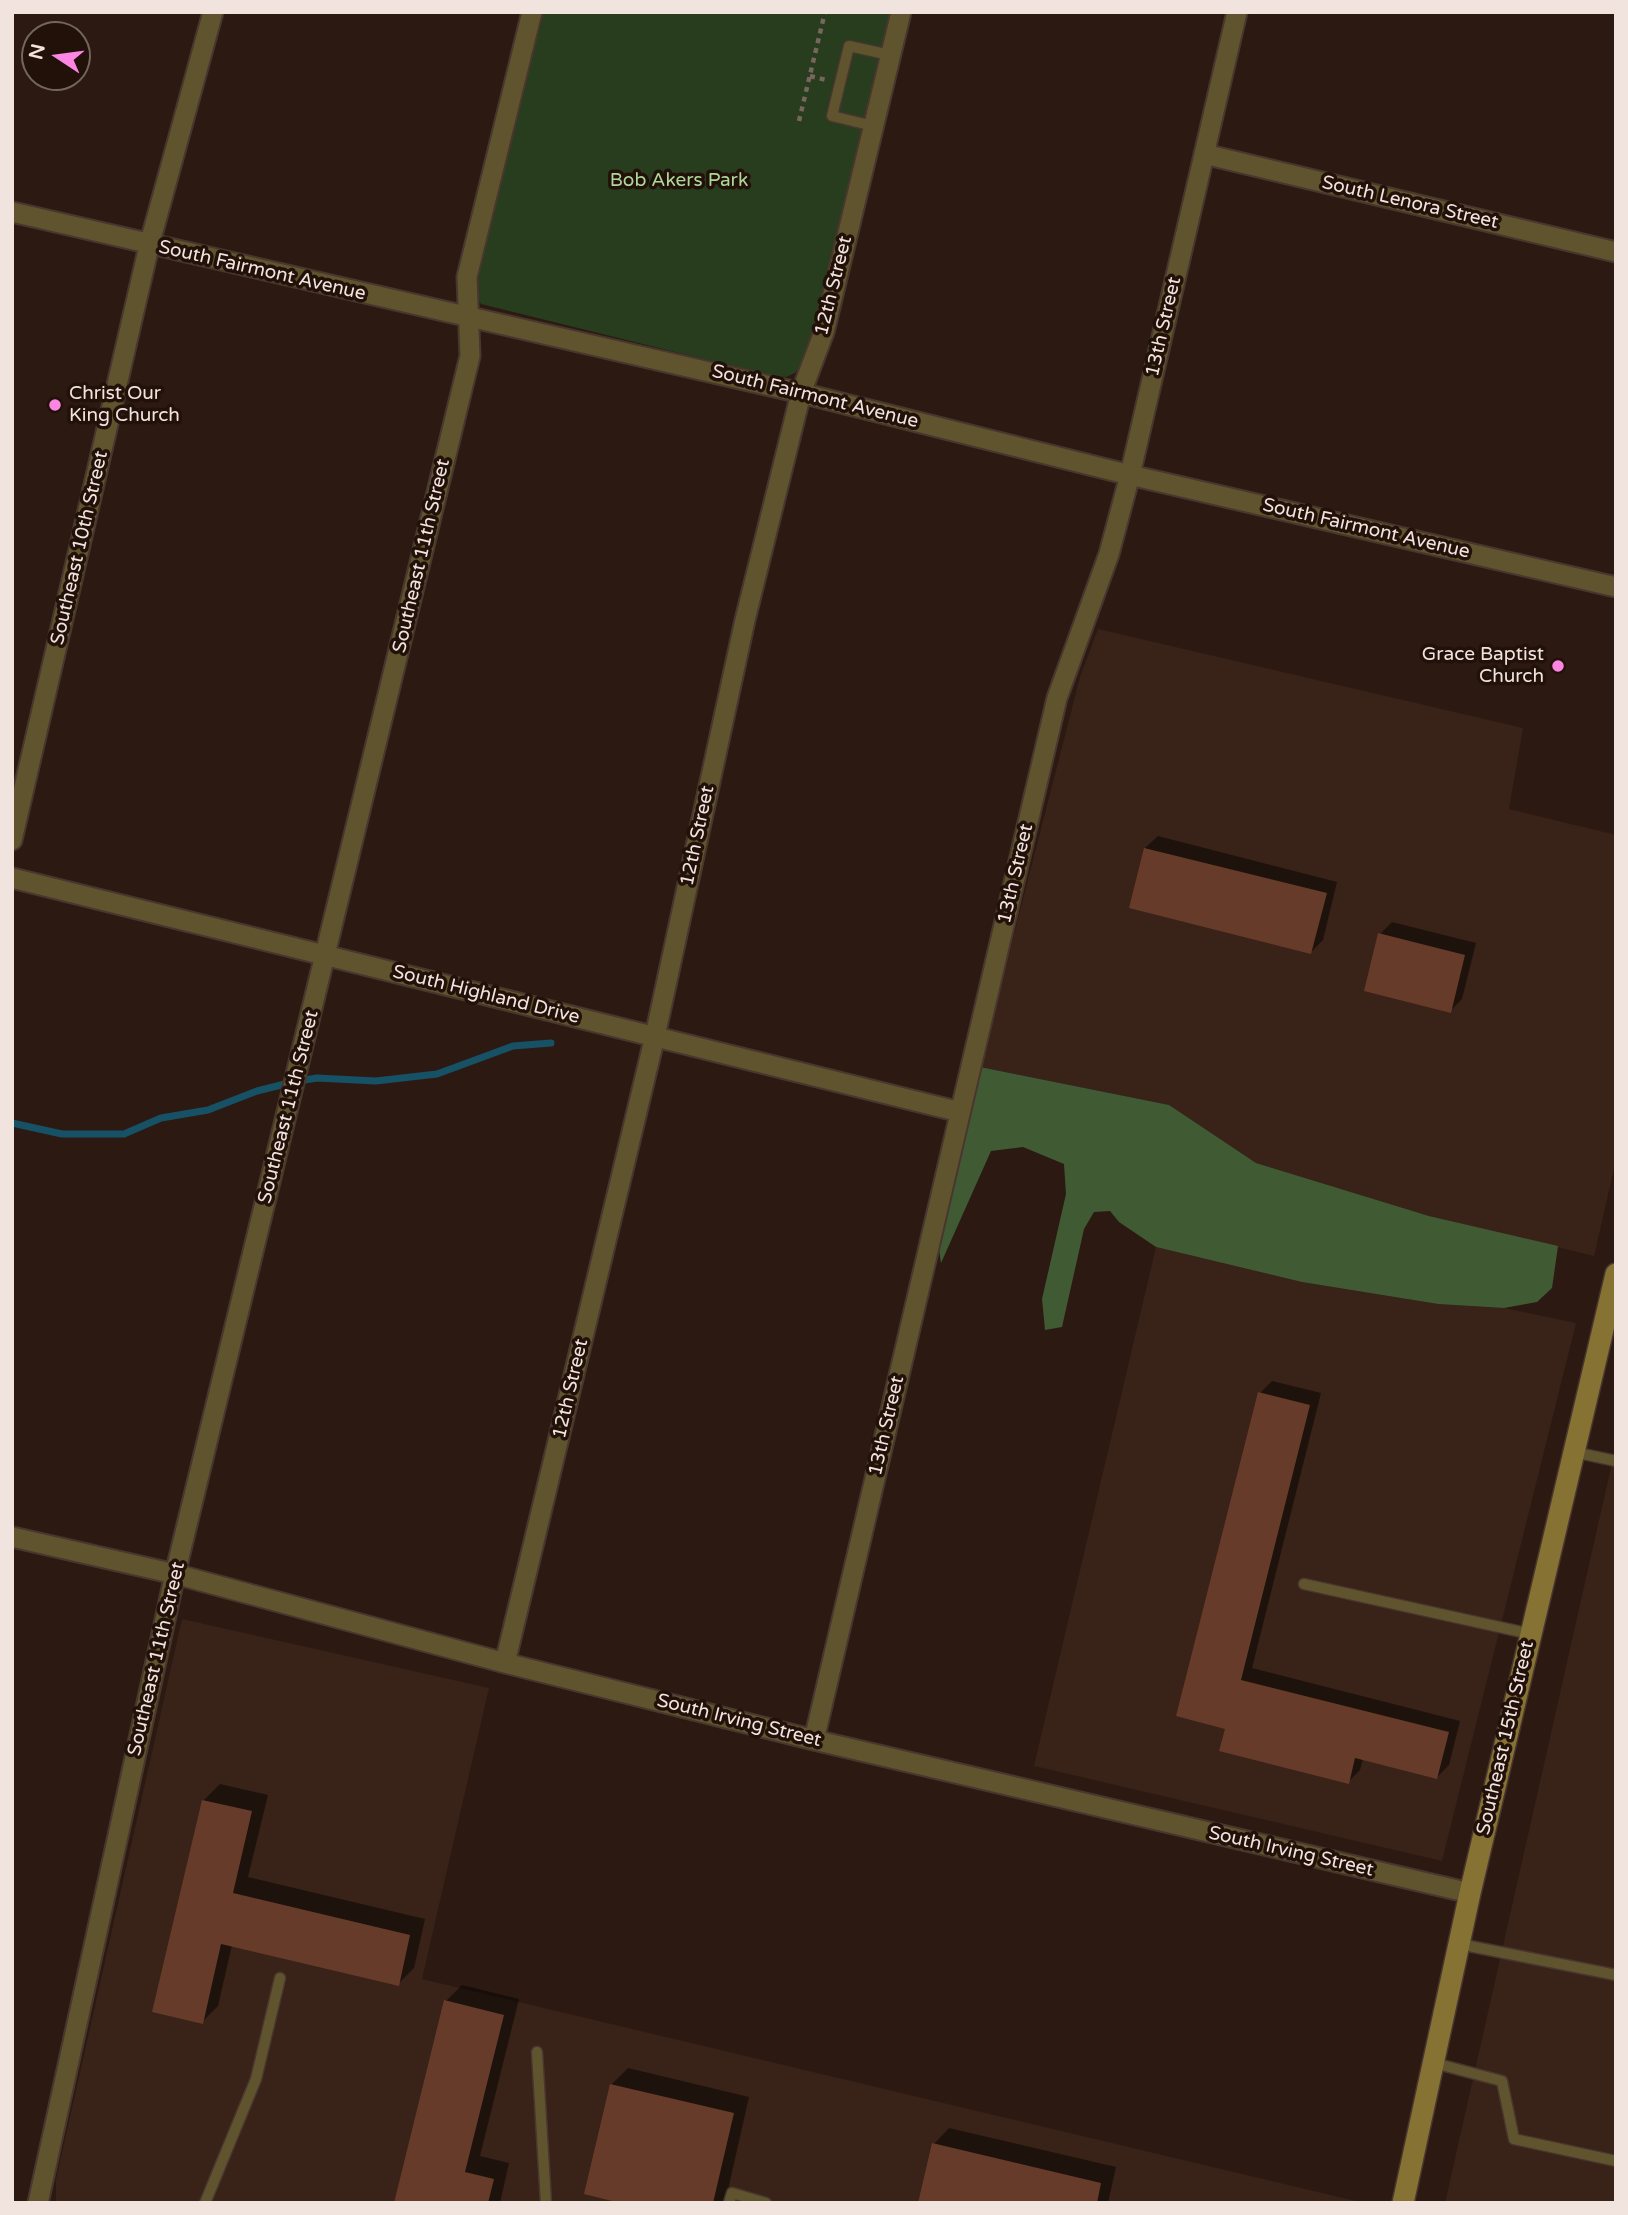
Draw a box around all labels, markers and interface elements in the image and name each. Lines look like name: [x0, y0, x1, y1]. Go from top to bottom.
north arrow: [21, 21, 91, 91]
text: N: [25, 42, 50, 62]
park label: Bob Akers Park: [610, 170, 748, 192]
street label: South Lenora Street: [1319, 172, 1501, 234]
street label: 12th Street: [811, 234, 857, 338]
street label: South Fairmont Avenue: [156, 236, 368, 306]
street label: 13th Street: [1141, 275, 1187, 379]
street label: South Fairmont Avenue: [709, 360, 921, 434]
place label: Christ Our King Church: [69, 383, 180, 427]
marker: Christ Our King Church: [47, 397, 63, 413]
street label: Southeast 10th Street: [47, 449, 113, 647]
street label: Southeast 11th Street: [389, 457, 455, 655]
street label: South Fairmont Avenue: [1260, 494, 1472, 564]
place label: Grace Baptist Church: [1422, 644, 1544, 688]
marker: Grace Baptist Church: [1550, 658, 1566, 674]
street label: 12th Street: [676, 784, 720, 888]
street label: 13th Street: [993, 822, 1039, 926]
street label: South Highland Drive: [390, 961, 582, 1029]
street label: Southeast 11th Street: [254, 1008, 324, 1206]
street label: 12th Street: [548, 1337, 594, 1441]
street label: 13th Street: [864, 1374, 910, 1478]
street label: Southeast 11th Street: [124, 1560, 190, 1758]
street label: Southeast 15th Street: [1473, 1639, 1539, 1837]
street label: South Irving Street: [654, 1690, 824, 1752]
street label: South Irving Street: [1206, 1822, 1376, 1882]

